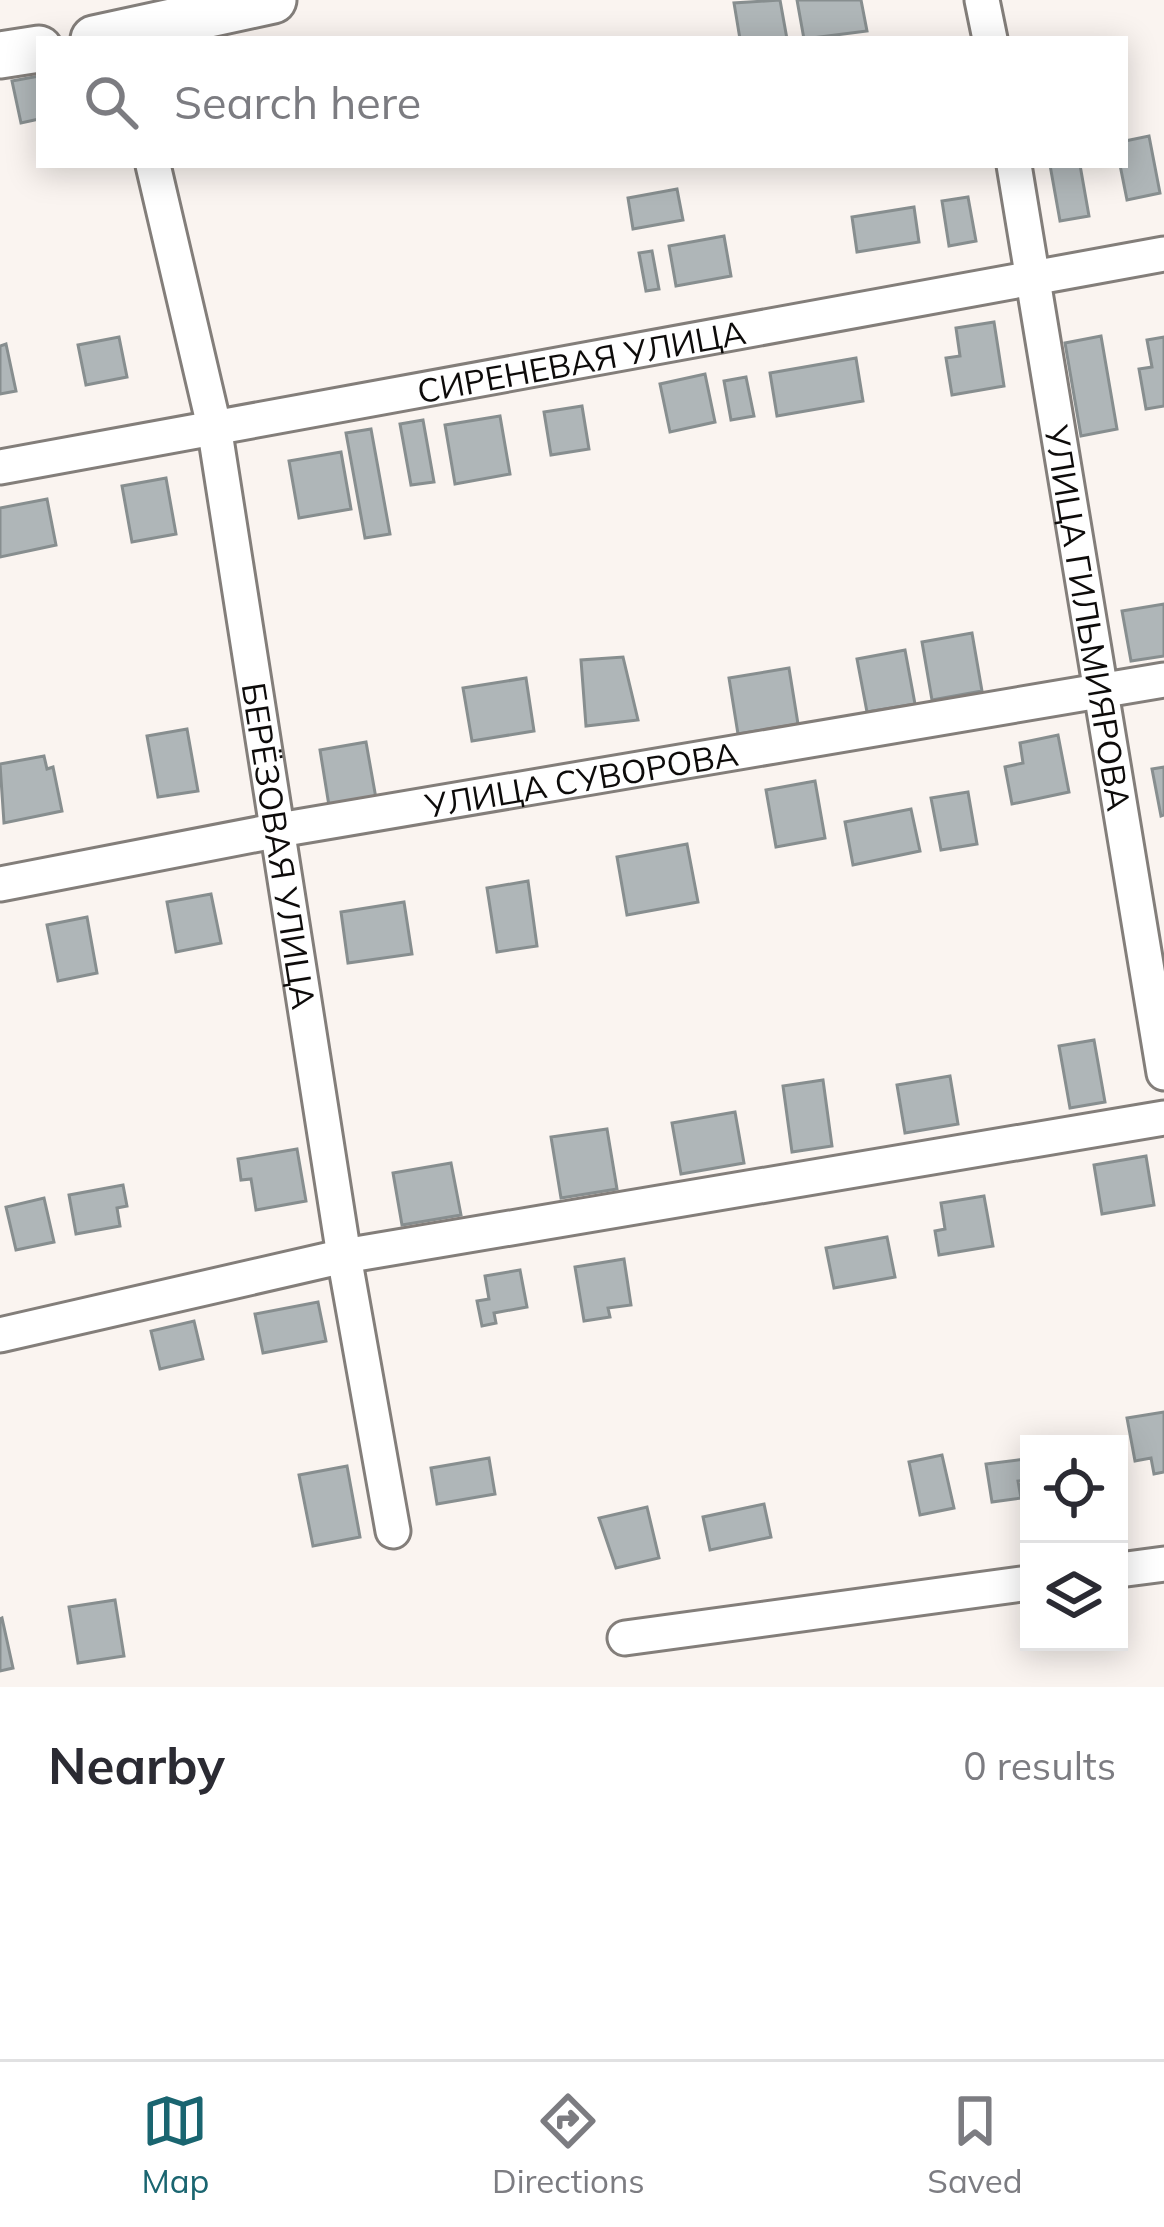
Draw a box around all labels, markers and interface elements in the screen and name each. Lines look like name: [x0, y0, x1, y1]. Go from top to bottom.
search box: [36, 36, 1128, 168]
icon: search: [78, 69, 144, 135]
text: Search here: [174, 74, 421, 130]
street label: СИРЕНЕВАЯ УЛИЦА: [414, 310, 749, 411]
street label: УЛИЦА ГИЛЬМИЯРОВА: [1037, 421, 1141, 814]
street label: БЕРЁЗОВАЯ УЛИЦА: [234, 680, 326, 1012]
street label: УЛИЦА СУВОРОВА: [421, 732, 741, 826]
map controls: [1020, 1435, 1128, 1651]
button: locate: [1020, 1435, 1128, 1543]
button: layers: [1020, 1543, 1128, 1651]
text: Nearby: [48, 1733, 225, 1797]
text: 0 results: [963, 1741, 1116, 1790]
tab: Map: [141, 2088, 209, 2201]
tab: Directions: [492, 2088, 645, 2201]
tab: Saved: [927, 2088, 1023, 2201]

